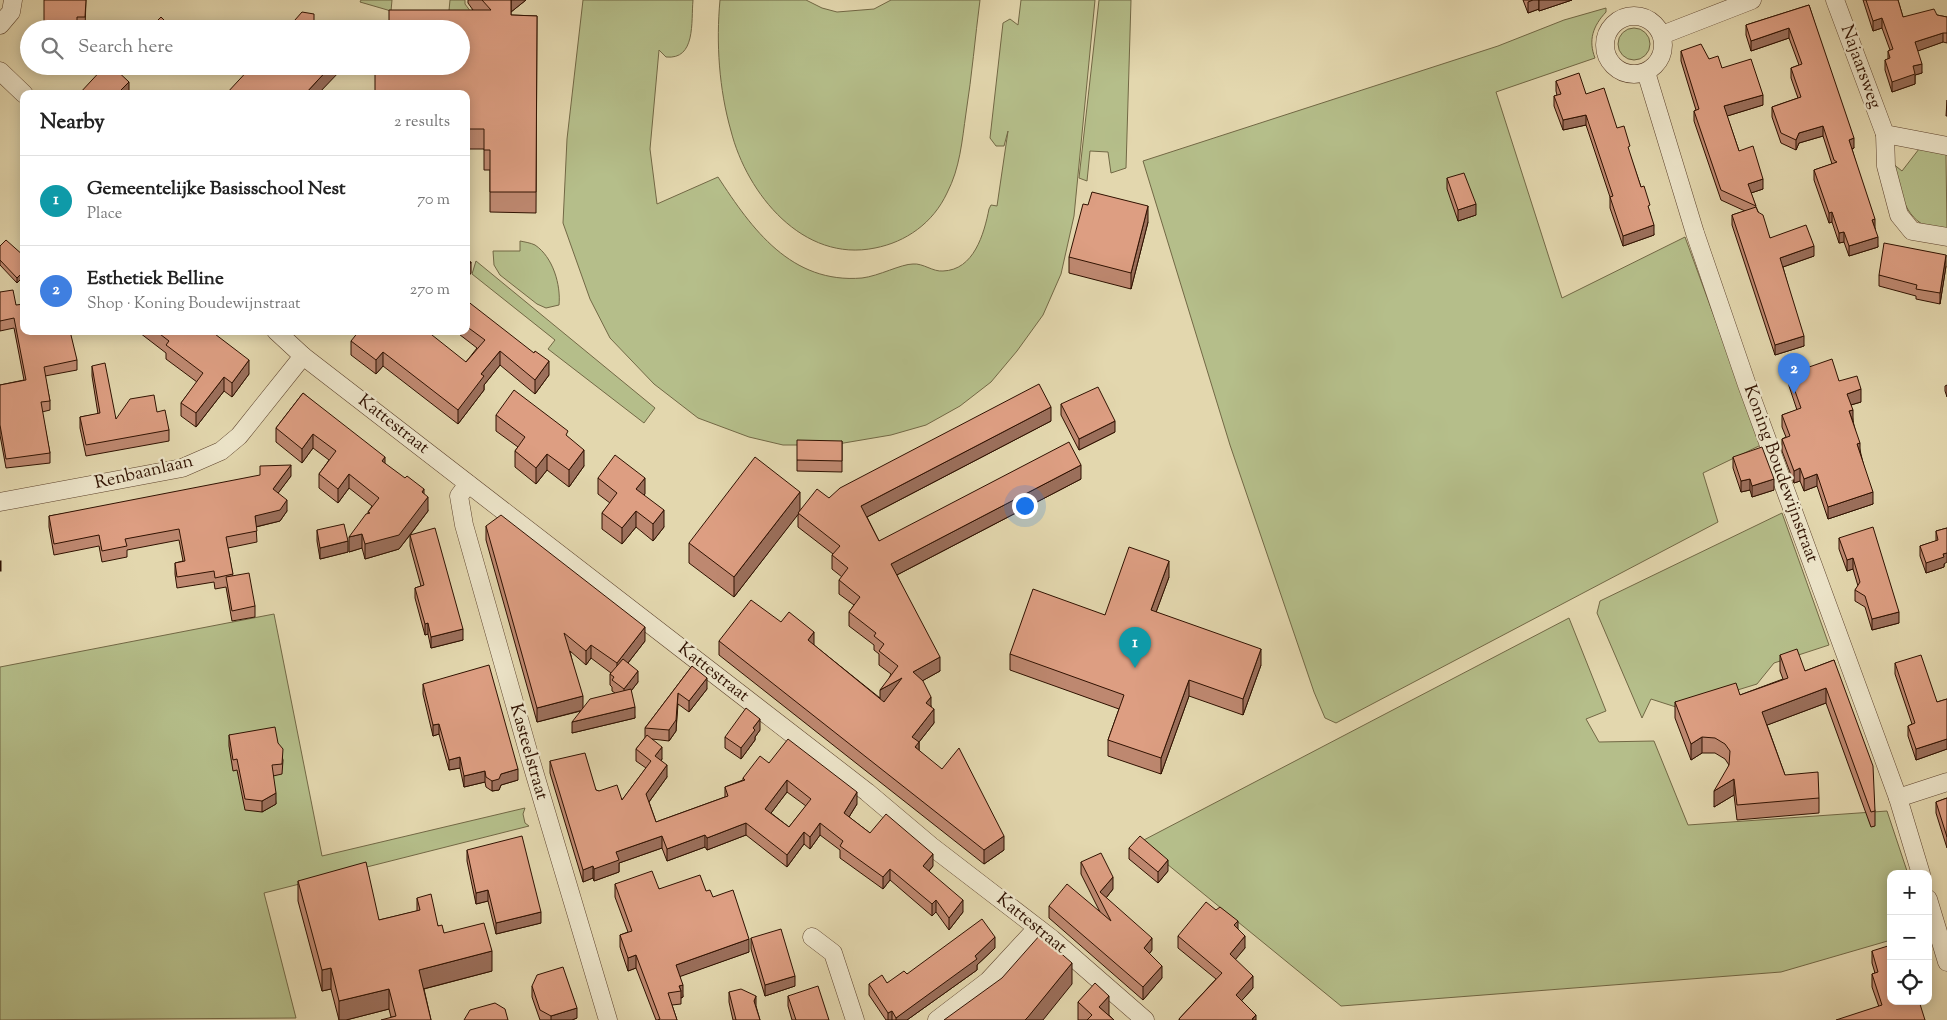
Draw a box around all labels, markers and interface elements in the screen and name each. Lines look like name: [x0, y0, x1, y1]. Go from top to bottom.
search box: [20, 20, 470, 75]
street label: Najaarsweg: [1833, 21, 1887, 113]
icon: search: [38, 34, 66, 62]
text: Search here: [78, 34, 173, 61]
text: Nearby: [40, 108, 105, 138]
text: 2 results: [394, 111, 450, 134]
text: Gemeentelijke Basisschool Nest: [87, 176, 346, 203]
text: 1: [53, 189, 59, 212]
text: 70 m: [417, 189, 450, 212]
text: Place: [87, 203, 122, 226]
text: Esthetiek Belline: [87, 266, 224, 293]
text: 2: [52, 279, 60, 302]
text: 270 m: [410, 279, 450, 302]
text: Shop · Koning Boudewijnstraat: [87, 293, 301, 316]
pin: 2: [1778, 353, 1810, 394]
street label: Koning Boudewijnstraat: [1736, 382, 1824, 566]
street label: Kattestraat: [352, 389, 434, 461]
street label: Renbaanlaan: [92, 449, 196, 497]
your location: [1012, 493, 1038, 519]
pin: 1: [1119, 627, 1151, 668]
street label: Kattestraat: [672, 637, 754, 709]
street label: Kasteelstraat: [502, 701, 554, 803]
map controls: [1887, 870, 1932, 1005]
button: +: [1887, 870, 1932, 915]
street label: Kattestraat: [990, 887, 1072, 961]
button: −: [1887, 915, 1932, 960]
button: locate: [1887, 960, 1932, 1005]

